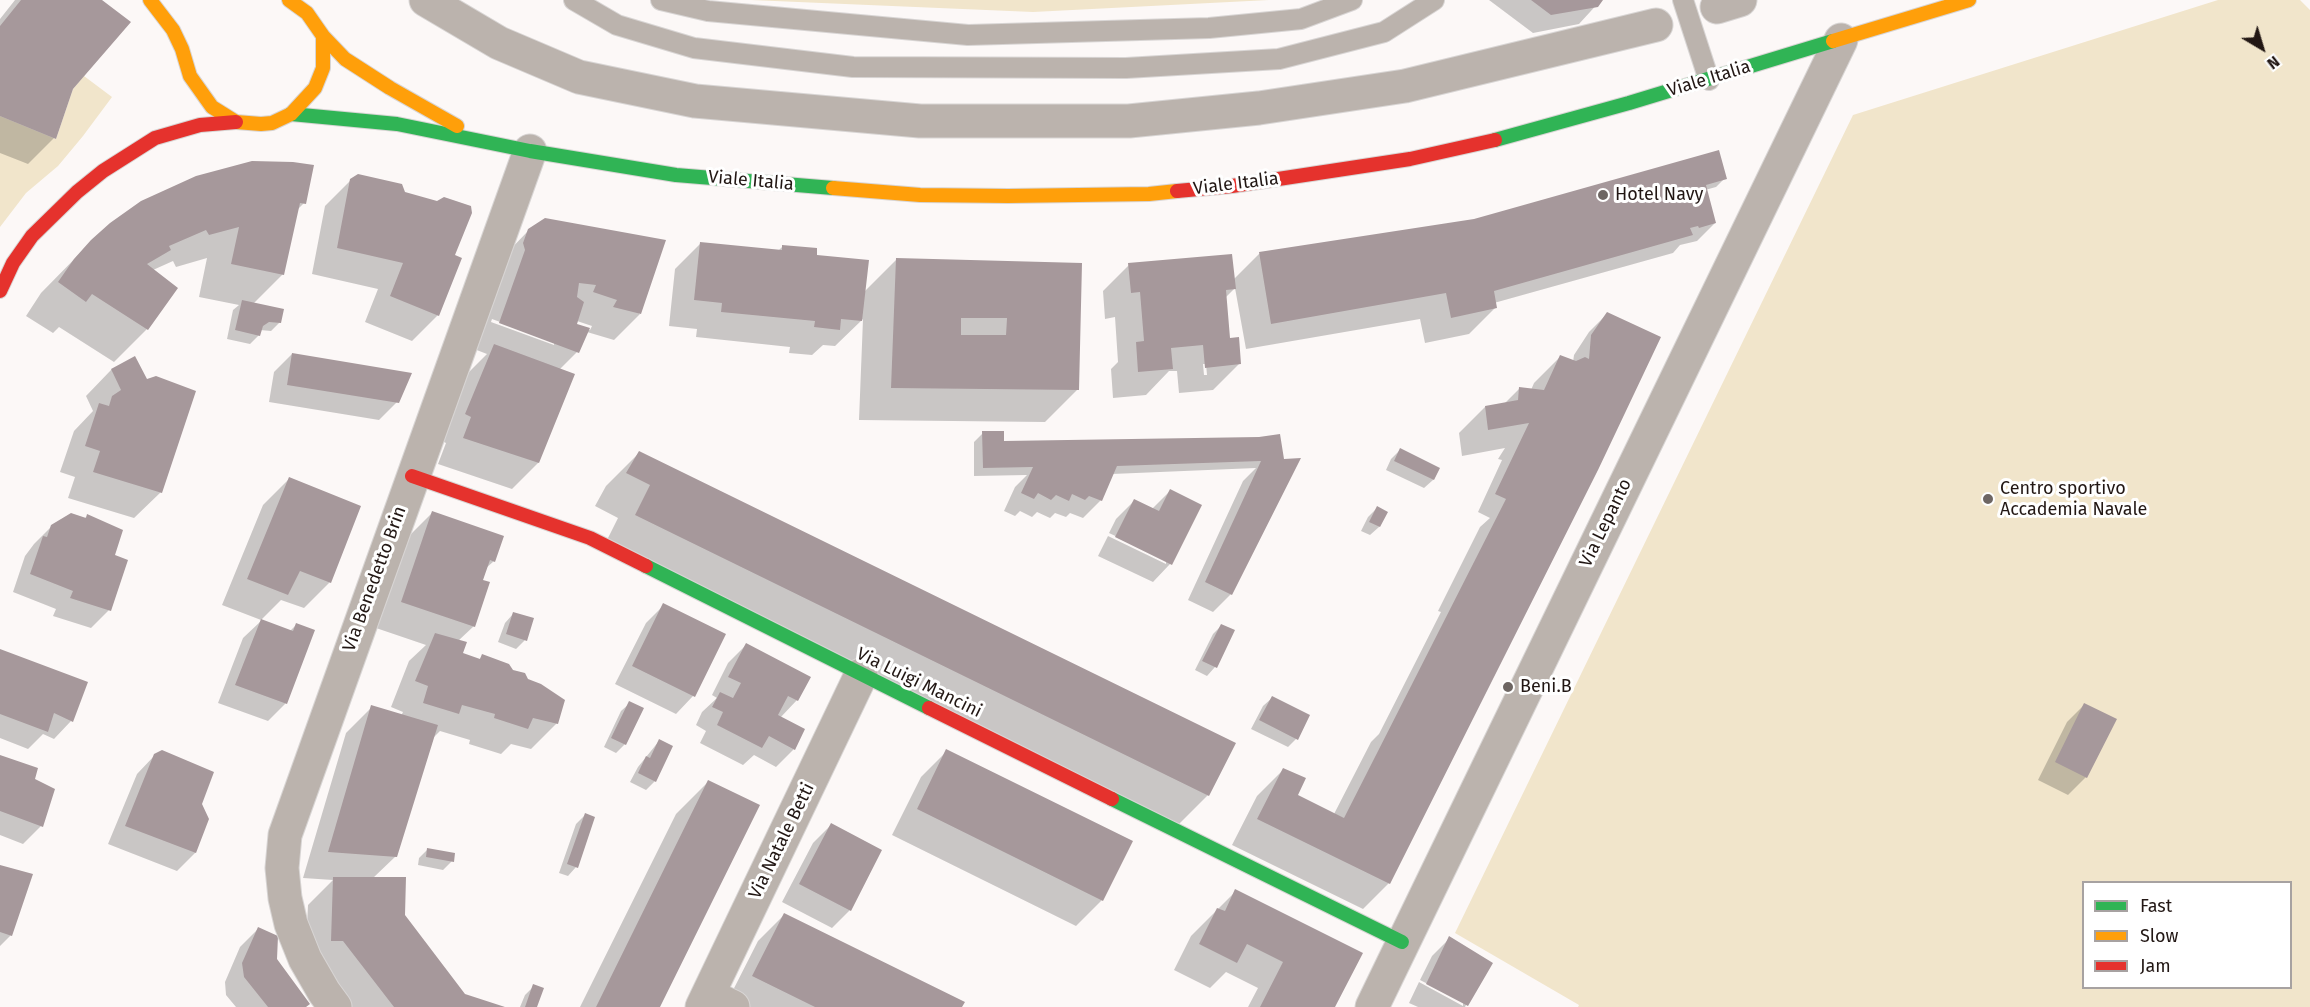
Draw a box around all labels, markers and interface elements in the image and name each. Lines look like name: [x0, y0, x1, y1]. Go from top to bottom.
north arrow: [2232, 18, 2292, 78]
text: N: [2263, 52, 2283, 73]
street label: Viale Italia: [1665, 56, 1753, 102]
street label: Viale Italia: [707, 166, 795, 196]
street label: Viale Italia: [1192, 168, 1280, 200]
place label: Hotel Navy: [1615, 184, 1703, 206]
marker: Hotel Navy: [1596, 188, 1610, 202]
street label: Via Lepanto: [1575, 475, 1637, 571]
place label: Centro sportivo Accademia Navale: [2000, 478, 2147, 520]
marker: Centro sportivo Accademia Navale: [1981, 492, 1995, 506]
street label: Via Benedetto Brin: [339, 503, 411, 655]
street label: Via Luigi Mancini: [853, 643, 985, 723]
place label: Beni.B: [1520, 676, 1572, 698]
marker: Beni.B: [1501, 680, 1515, 694]
street label: Via Natale Betti: [745, 780, 819, 902]
legend: [2082, 881, 2292, 989]
text: Fast: [2140, 895, 2172, 917]
text: Slow: [2140, 925, 2178, 947]
text: Jam: [2140, 955, 2171, 977]

